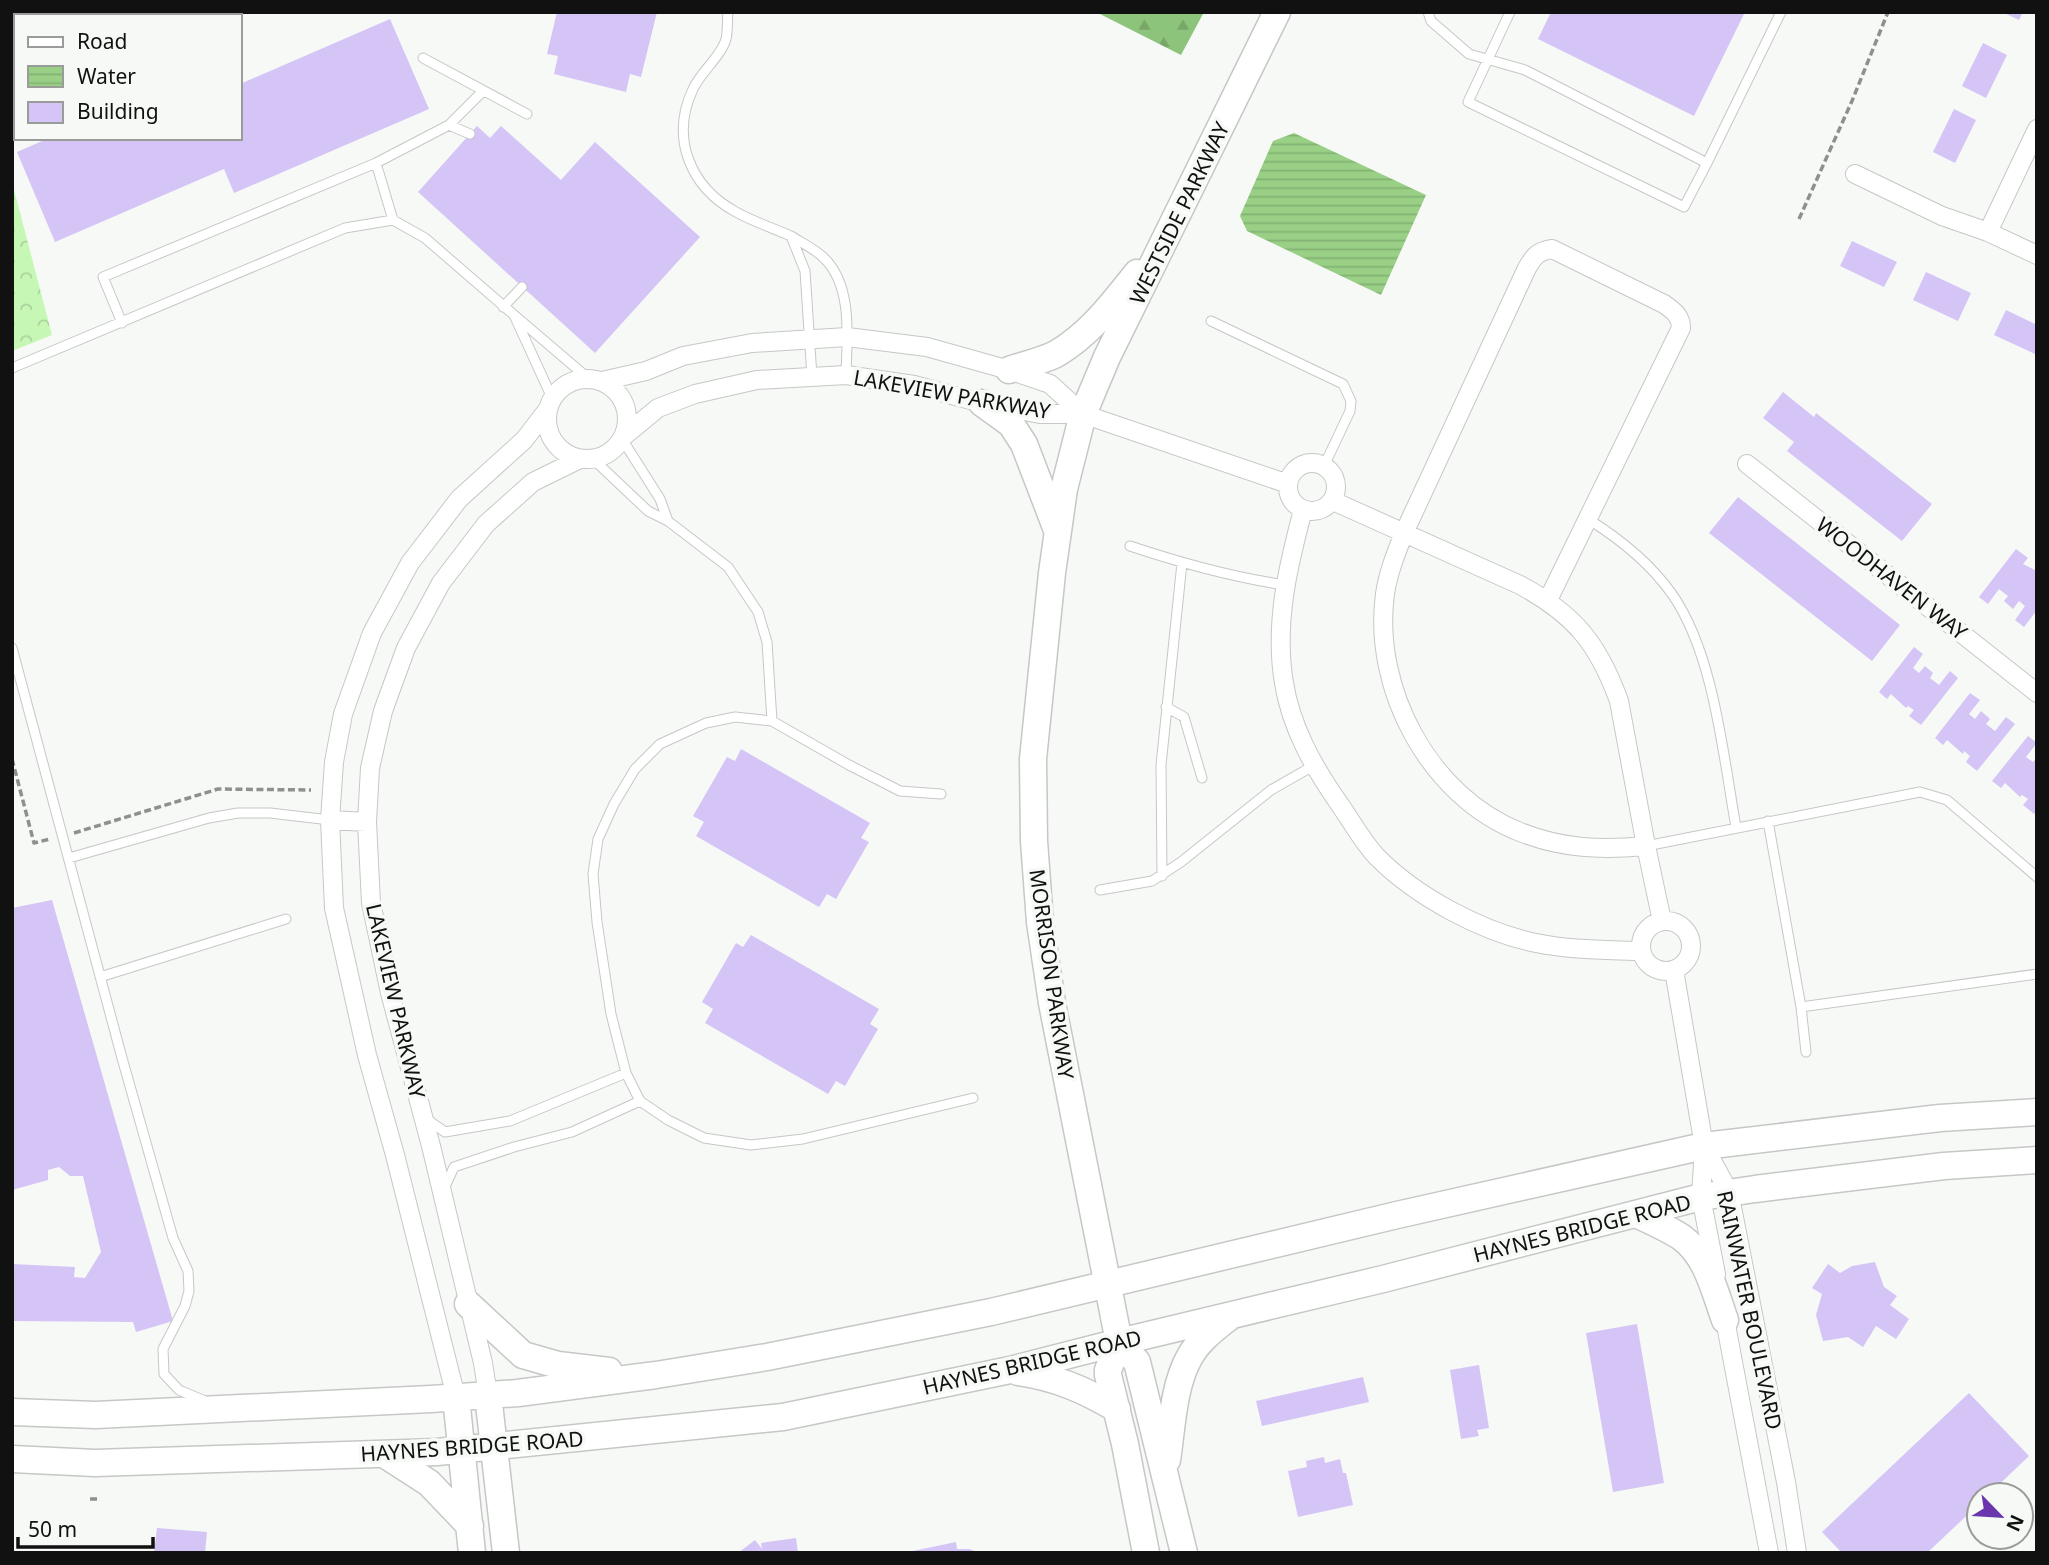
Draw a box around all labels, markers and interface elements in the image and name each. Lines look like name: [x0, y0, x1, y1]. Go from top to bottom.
legend: [14, 14, 242, 140]
text: Road: [77, 27, 127, 55]
text: Water: [77, 62, 136, 90]
text: Building: [77, 97, 159, 125]
street label: WESTSIDE PARKWAY: [1123, 117, 1235, 309]
street label: LAKEVIEW PARKWAY: [851, 363, 1053, 425]
street label: WOODHAVEN WAY: [1811, 510, 1973, 646]
street label: MORRISON PARKWAY: [1023, 867, 1081, 1081]
street label: LAKEVIEW PARKWAY: [360, 901, 432, 1101]
street label: HAYNES BRIDGE ROAD: [1470, 1187, 1694, 1269]
street label: RAINWATER BOULEVARD: [1711, 1188, 1789, 1432]
street label: HAYNES BRIDGE ROAD: [920, 1323, 1144, 1401]
street label: HAYNES BRIDGE ROAD: [359, 1424, 585, 1468]
north arrow: [1965, 1481, 2035, 1551]
scale bar: [18, 1506, 152, 1550]
text: N: [2000, 1511, 2030, 1536]
text: 50 m: [28, 1515, 77, 1543]

